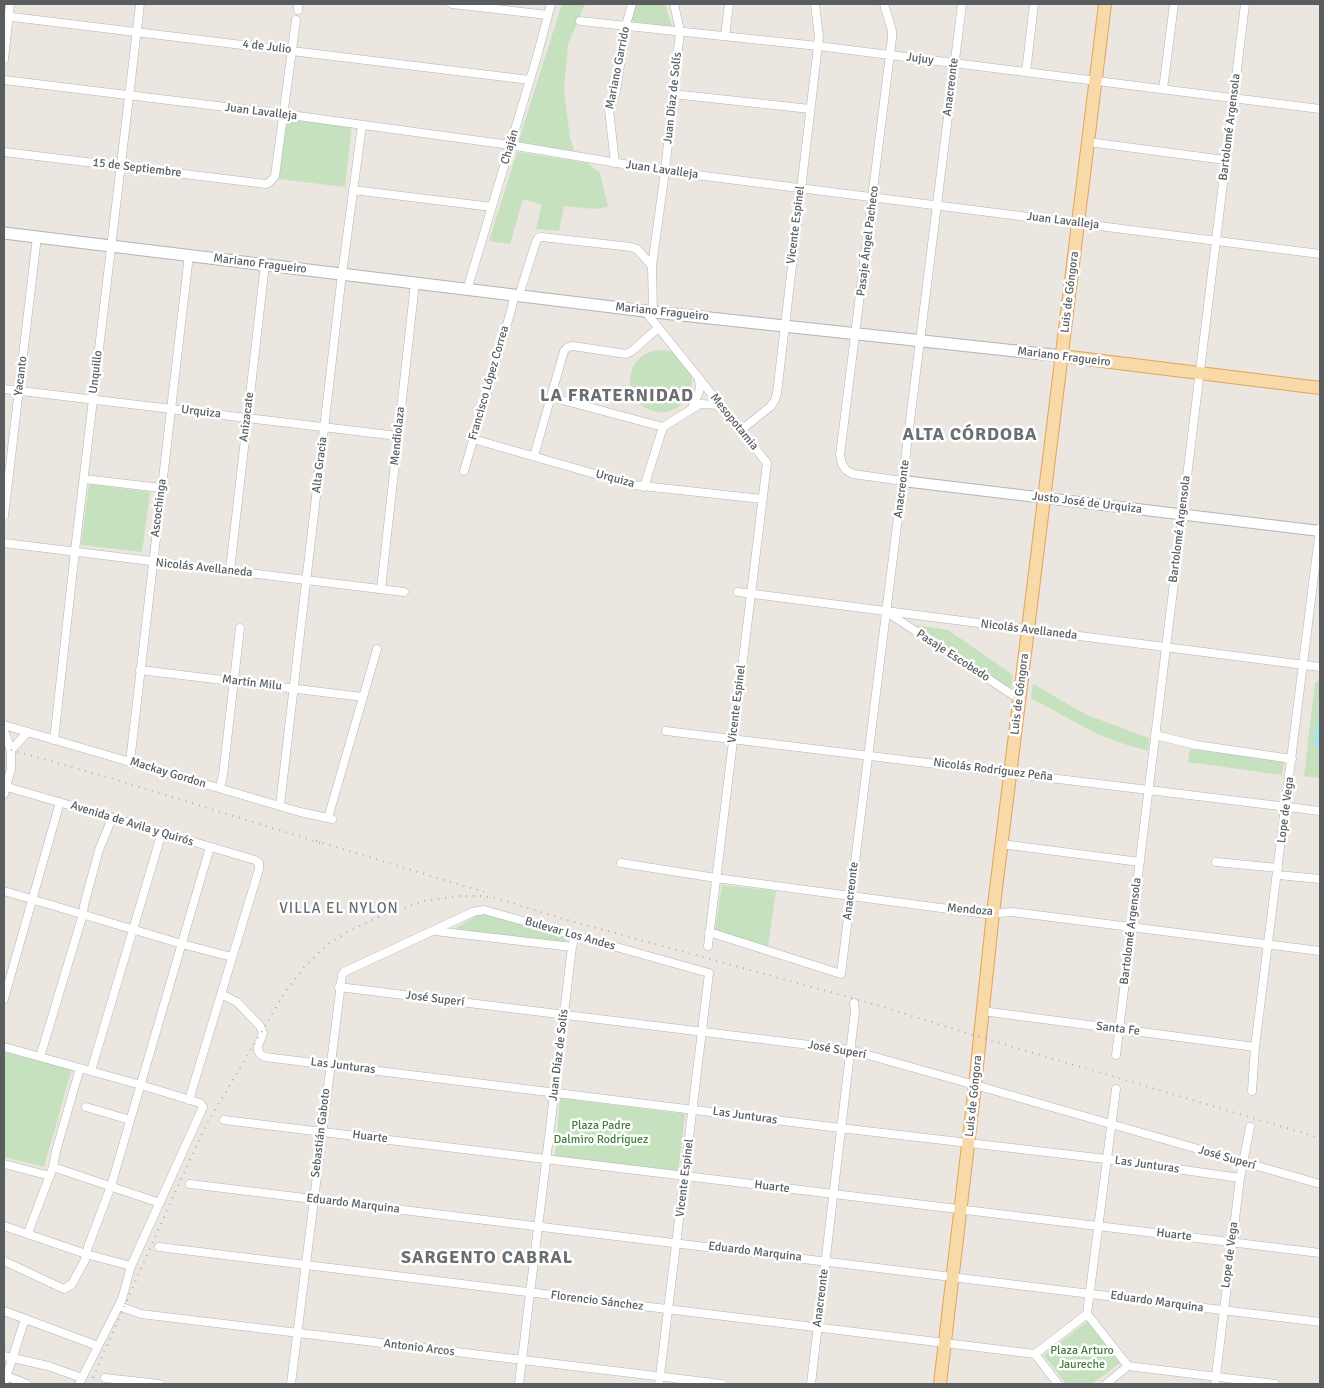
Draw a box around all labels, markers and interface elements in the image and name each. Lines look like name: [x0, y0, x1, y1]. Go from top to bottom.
street label: Mariano Garrido: [603, 25, 633, 111]
street label: 4 de Julio: [242, 37, 292, 57]
street label: Jujuy: [905, 50, 935, 68]
street label: Juan Díaz de Solís: [661, 51, 685, 145]
street label: Anacreonte: [940, 57, 962, 117]
street label: Bartolomé Argensola: [1216, 73, 1244, 181]
street label: Juan Lavalleja: [224, 100, 298, 124]
street label: Chaján: [498, 128, 522, 166]
street label: 15 de Septiembre: [92, 155, 182, 181]
street label: Juan Lavalleja: [625, 158, 699, 182]
street label: Vicente Espinel: [784, 185, 808, 265]
street label: Pasaje Ángel Pacheco: [854, 185, 882, 297]
street label: Juan Lavalleja: [1026, 209, 1100, 233]
street label: Luis de Góngora: [1058, 250, 1082, 334]
street label: Mariano Fragueiro: [212, 251, 308, 277]
street label: Mariano Fragueiro: [614, 300, 710, 324]
street label: Francisco López Correa: [466, 324, 512, 442]
street label: Mariano Fragueiro: [1016, 344, 1112, 370]
street label: Unquillo: [86, 349, 106, 395]
street label: Yacanto: [11, 355, 31, 397]
district label: LA FRATERNIDAD: [538, 385, 696, 407]
street label: Anizacate: [237, 391, 257, 443]
street label: Mesopotamia: [707, 391, 761, 453]
street label: Urquiza: [180, 402, 222, 422]
street label: Mendiolaza: [388, 406, 408, 466]
district label: ALTA CÓRDOBA: [901, 424, 1039, 446]
street label: Alta Gracia: [309, 436, 331, 494]
street label: Anacreonte: [891, 459, 913, 519]
street label: Urquiza: [594, 467, 636, 491]
street label: Bartolomé Argensola: [1166, 475, 1194, 583]
street label: Ascochinga: [148, 478, 170, 538]
street label: Justo José de Urquiza: [1031, 489, 1143, 517]
street label: Nicolás Avellaneda: [155, 556, 253, 580]
street label: Nicolás Avellaneda: [980, 617, 1078, 643]
street label: Pasaje Escobedo: [914, 627, 992, 685]
street label: Luis de Góngora: [1008, 652, 1032, 736]
street label: Vicente Espinel: [725, 664, 749, 744]
street label: Martín Milu: [221, 672, 283, 694]
street label: Mackay Gordon: [128, 755, 208, 791]
street label: Nicolás Rodríguez Peña: [932, 756, 1054, 784]
street label: Lope de Vega: [1275, 776, 1297, 844]
street label: Avenida de Avila y Quirós: [69, 798, 195, 850]
street label: Anacreonte: [840, 861, 862, 921]
street label: Bartolomé Argensola: [1117, 877, 1145, 985]
district label: VILLA EL NYLON: [277, 900, 401, 918]
street label: Mendoza: [946, 901, 994, 919]
street label: Bulevar Los Andes: [523, 914, 617, 954]
street label: José Superí: [405, 988, 465, 1010]
street label: Juan Díaz de Solís: [546, 1008, 572, 1102]
street label: Santa Fe: [1095, 1019, 1141, 1039]
street label: José Superí: [807, 1038, 867, 1062]
street label: Luis de Góngora: [963, 1054, 985, 1138]
street label: Las Junturas: [310, 1055, 376, 1077]
street label: Sebastián Gaboto: [308, 1088, 334, 1178]
street label: Las Junturas: [712, 1104, 778, 1128]
park label: Plaza Padre Dalmiro Rodríguez: [554, 1119, 648, 1147]
street label: Huarte: [352, 1128, 388, 1146]
street label: Vicente Espinel: [673, 1138, 697, 1218]
street label: José Superí: [1197, 1143, 1257, 1173]
street label: Las Junturas: [1114, 1153, 1180, 1177]
street label: Huarte: [754, 1178, 790, 1196]
street label: Eduardo Marquina: [305, 1191, 401, 1217]
street label: Lope de Vega: [1219, 1221, 1241, 1289]
street label: Huarte: [1156, 1226, 1192, 1244]
street label: Eduardo Marquina: [707, 1239, 803, 1265]
district label: SARGENTO CABRAL: [399, 1247, 575, 1269]
street label: Anacreonte: [810, 1268, 832, 1328]
street label: Florencio Sánchez: [550, 1288, 644, 1314]
street label: Eduardo Marquina: [1109, 1288, 1205, 1316]
street label: Antonio Arcos: [383, 1336, 455, 1360]
park label: Plaza Arturo Jaureche: [1050, 1344, 1114, 1372]

